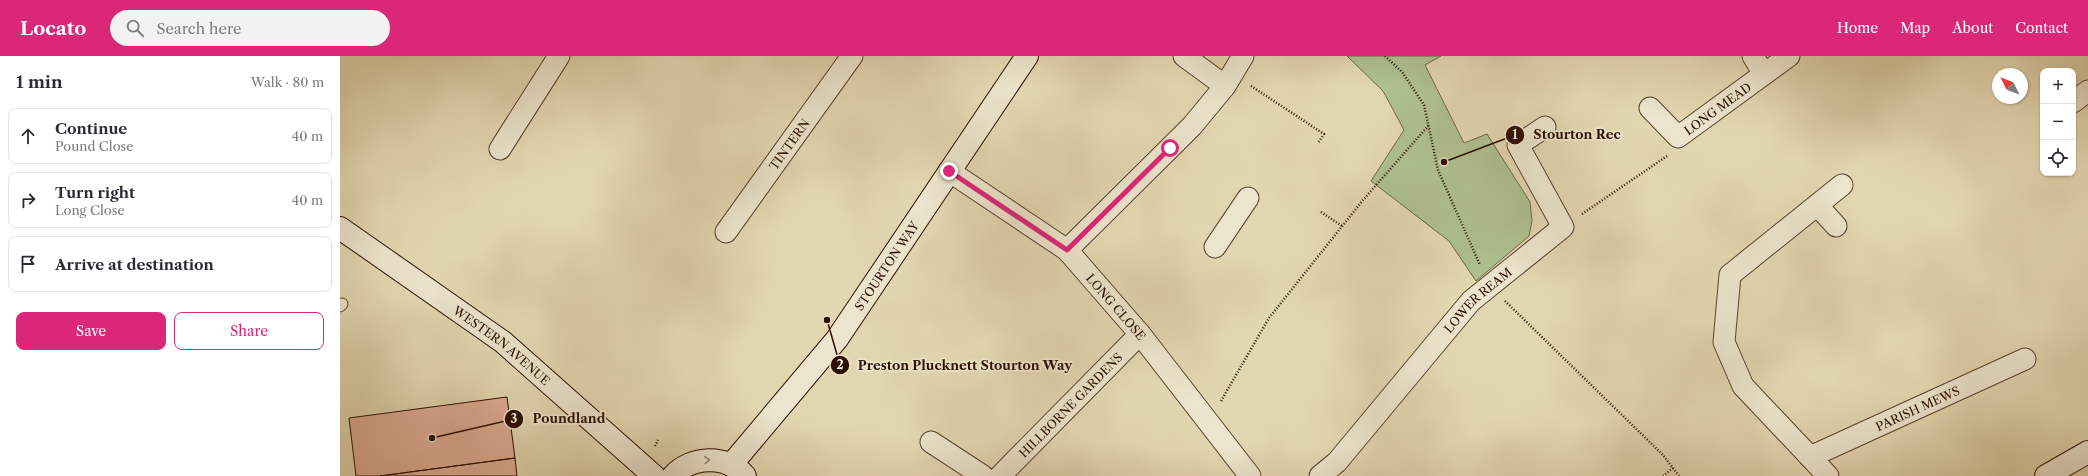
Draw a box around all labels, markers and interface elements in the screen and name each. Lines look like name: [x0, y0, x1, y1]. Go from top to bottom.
search box: [110, 10, 390, 46]
text: Locato: [20, 17, 86, 40]
icon: search: [124, 17, 146, 39]
text: Search here: [156, 19, 241, 38]
text: Home: [1837, 19, 1878, 37]
text: Map: [1900, 19, 1930, 37]
text: About: [1952, 19, 1993, 37]
text: Contact: [2015, 19, 2068, 37]
north arrow: [1992, 68, 2028, 104]
map controls: [2040, 68, 2076, 176]
button: +: [2040, 68, 2076, 104]
text: 1 min: [16, 72, 63, 92]
text: Walk · 80 m: [251, 74, 324, 90]
street label: LONG MEAD: [1681, 79, 1754, 138]
button: −: [2040, 104, 2076, 140]
street label: TINTERN: [765, 116, 812, 173]
text: Continue: [55, 119, 127, 138]
callout: Stourton Rec: [1505, 122, 1628, 147]
icon: ahead: [17, 125, 39, 147]
text: Stourton Rec: [1533, 126, 1621, 142]
text: 1: [1512, 127, 1518, 142]
text: 40 m: [292, 128, 323, 144]
text: Pound Close: [55, 138, 134, 154]
route start: [1161, 139, 1179, 157]
button: locate: [2040, 140, 2076, 176]
route end: [940, 162, 958, 180]
text: Turn right: [55, 183, 135, 202]
icon: right: [17, 189, 39, 211]
text: 40 m: [292, 192, 323, 208]
text: Long Close: [55, 202, 125, 218]
street label: STOURTON WAY: [851, 218, 922, 313]
icon: arrive: [17, 253, 39, 275]
text: Arrive at destination: [55, 255, 214, 274]
street label: LOWER REAM: [1440, 264, 1514, 336]
street label: LONG CLOSE: [1083, 270, 1149, 343]
street label: WESTERN AVENUE: [450, 302, 554, 388]
button: Save: [16, 312, 166, 350]
button: Share: [174, 312, 324, 350]
street label: HILLBORNE GARDENS: [1015, 349, 1125, 460]
callout: Preston Plucknett Stourton Way: [830, 352, 1081, 377]
text: 2: [836, 357, 844, 372]
text: Preston Plucknett Stourton Way: [858, 357, 1073, 373]
street label: PARISH MEWS: [1873, 382, 1962, 434]
callout: Poundland: [504, 406, 613, 431]
text: Poundland: [533, 410, 606, 426]
text: 3: [511, 411, 518, 426]
one-way arrow: [704, 456, 710, 464]

